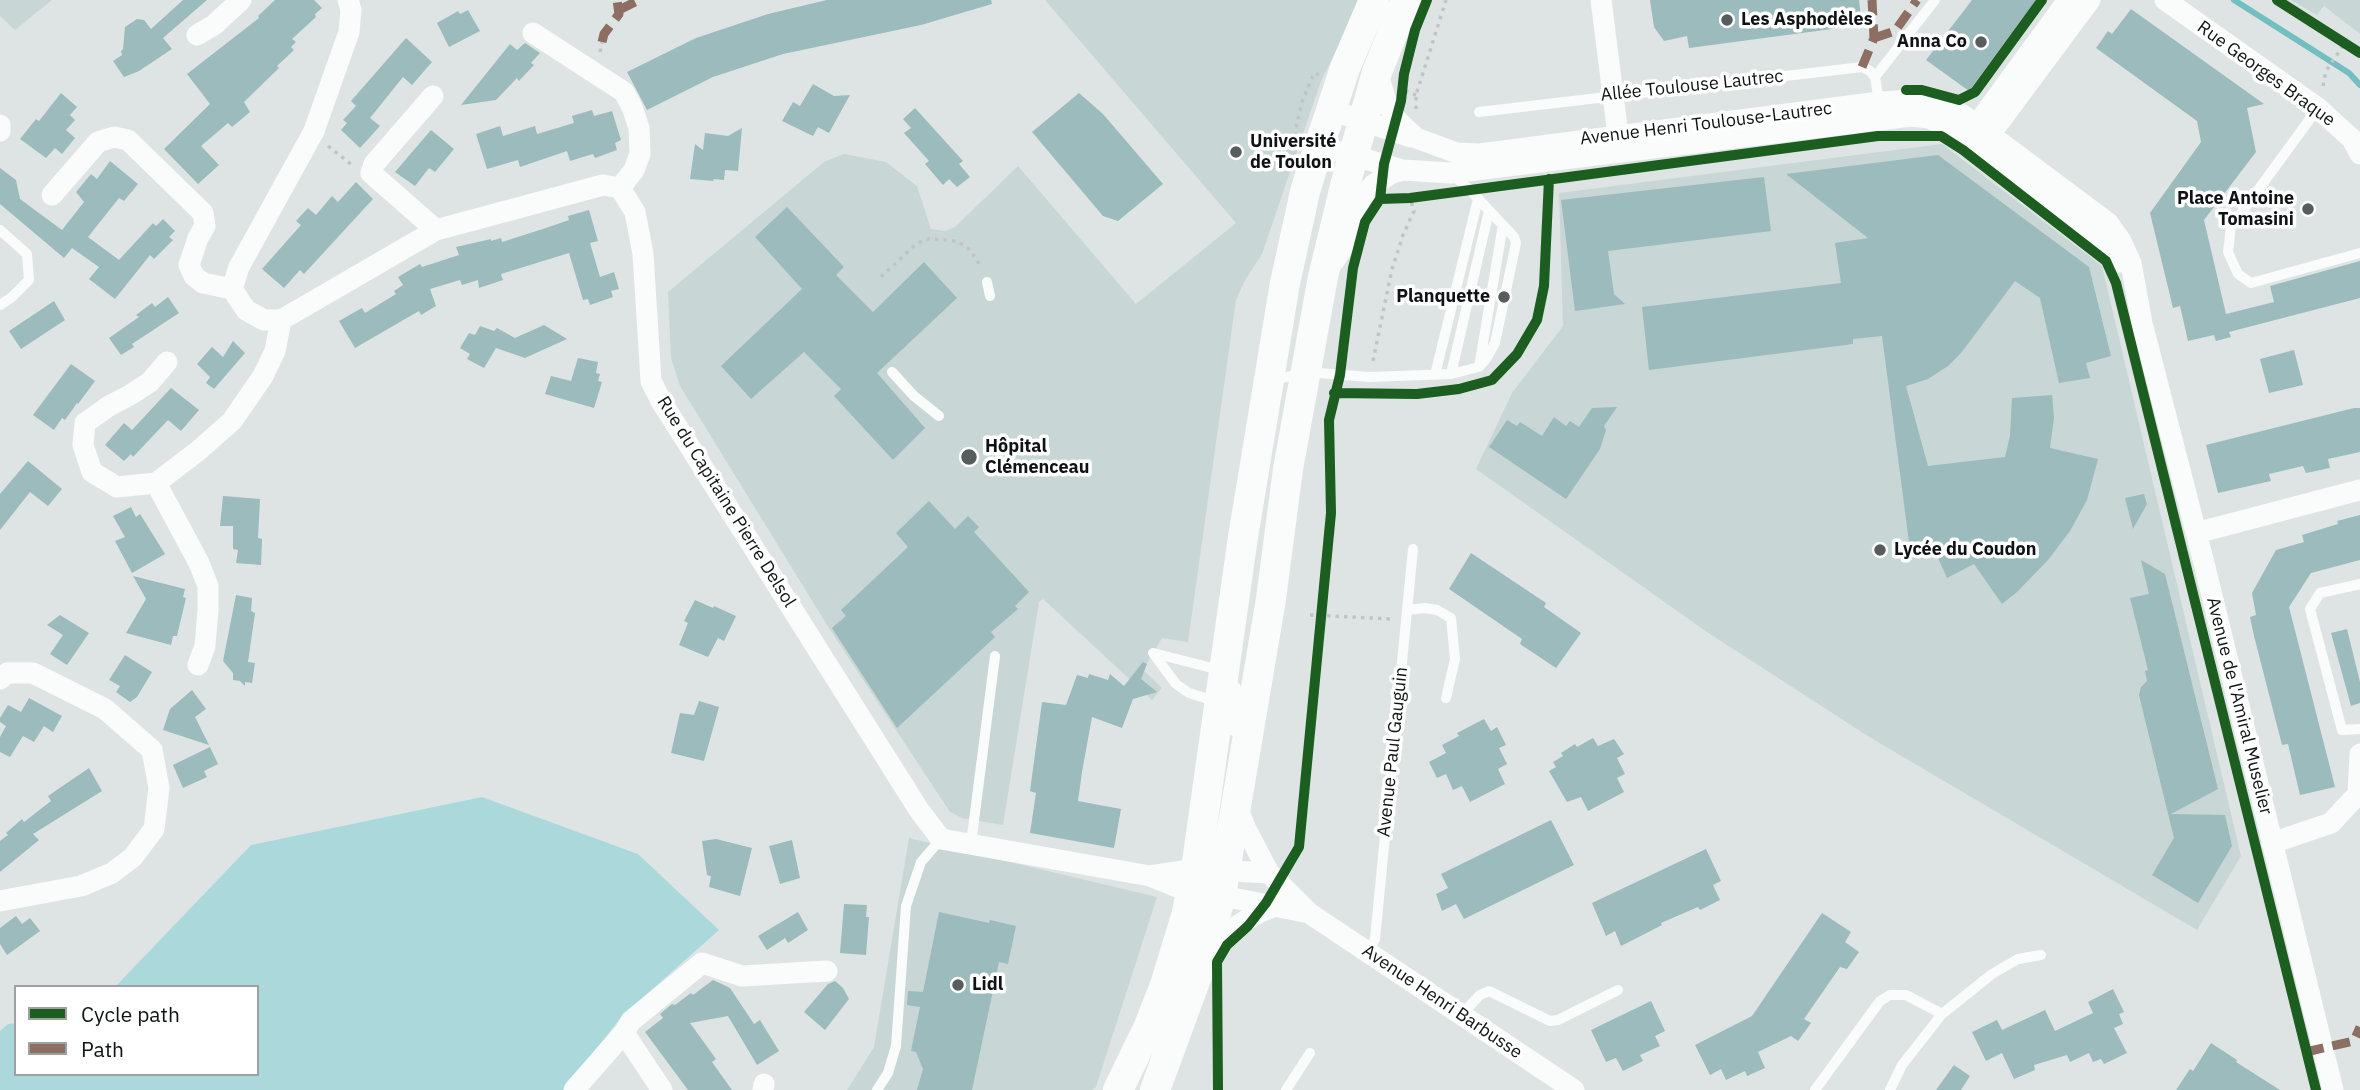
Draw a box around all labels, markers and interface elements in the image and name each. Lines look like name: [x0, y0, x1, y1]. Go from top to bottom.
place label: Les Asphodèles: [1741, 9, 1873, 31]
marker: Les Asphodèles: [1719, 12, 1735, 28]
street label: Rue Georges Braque: [2193, 17, 2339, 131]
place label: Anna Co: [1897, 31, 1967, 53]
marker: Anna Co: [1973, 34, 1989, 50]
street label: Allée Toulouse Lautrec: [1600, 66, 1784, 106]
street label: Avenue Henri Toulouse-Lautrec: [1579, 98, 1833, 150]
place label: Université de Toulon: [1250, 131, 1336, 174]
marker: Université de Toulon: [1228, 144, 1244, 160]
place label: Place Antoine Tomasini: [2177, 188, 2294, 230]
marker: Place Antoine Tomasini: [2300, 201, 2316, 217]
place label: Planquette: [1396, 286, 1490, 308]
marker: Planquette: [1496, 289, 1512, 305]
street label: Rue du Capitaine Pierre Delsol: [652, 393, 800, 611]
place label: Hôpital Clémenceau: [985, 436, 1090, 478]
marker: Hôpital Clémenceau: [959, 447, 979, 467]
place label: Lycée du Coudon: [1894, 539, 2036, 561]
marker: Lycée du Coudon: [1872, 542, 1888, 558]
street label: Avenue de l'Amiral Muselier: [2201, 595, 2277, 817]
street label: Avenue Paul Gauguin: [1373, 666, 1413, 838]
street label: Avenue Henri Barbusse: [1358, 940, 1526, 1064]
place label: Lidl: [972, 974, 1003, 996]
marker: Lidl: [950, 977, 966, 993]
legend: [14, 985, 259, 1076]
text: Cycle path: [81, 1000, 180, 1028]
text: Path: [81, 1035, 124, 1063]

